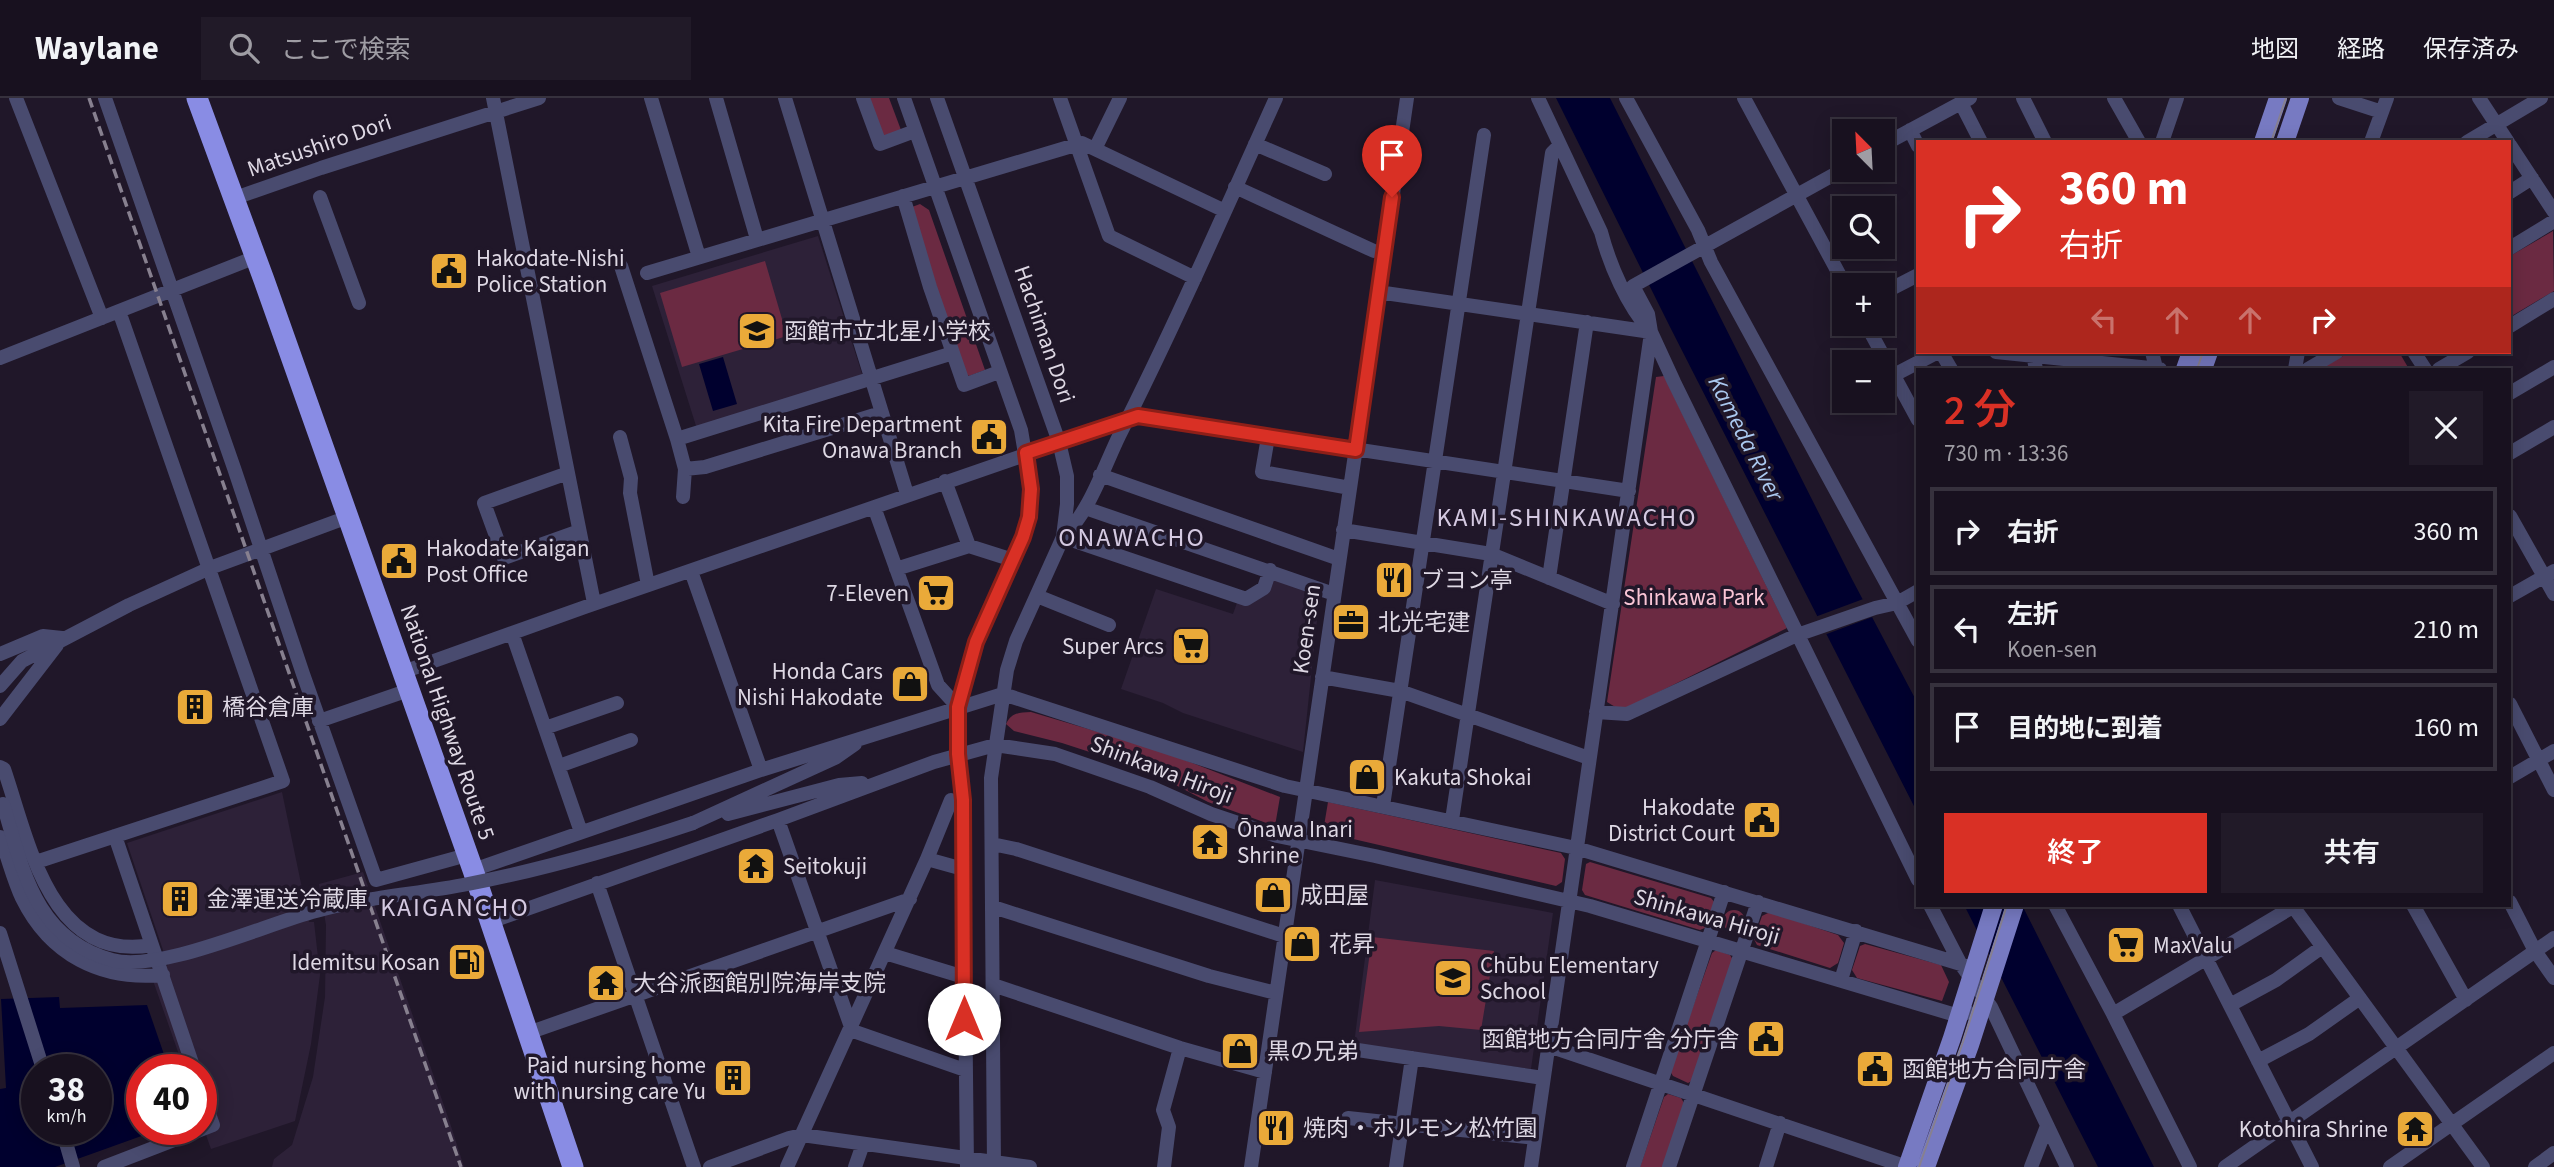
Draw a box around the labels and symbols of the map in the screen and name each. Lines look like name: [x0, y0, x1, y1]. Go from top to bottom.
street label: Matsushiro Dori: [243, 105, 396, 186]
north arrow: [1832, 119, 1895, 182]
pin: [1362, 125, 1422, 197]
place label: Hakodate-Nishi Police Station: [476, 242, 625, 301]
public building icon: Hakodate-Nishi Police Station: [428, 250, 470, 292]
street label: Hachiman Dori: [1006, 261, 1083, 407]
school or university icon: 函館市立北星小学校: [736, 310, 778, 352]
place label: 函館市立北星小学校: [784, 315, 991, 348]
water label: Kameda River: [1699, 369, 1793, 509]
place label: Kita Fire Department Onawa Branch: [763, 408, 962, 467]
public building icon: Kita Fire Department Onawa Branch: [968, 416, 1010, 458]
district label: KAMI-SHINKAWACHO: [1436, 499, 1698, 536]
district label: ONAWACHO: [1058, 519, 1206, 556]
place label: Hakodate Kaigan Post Office: [426, 532, 590, 591]
public building icon: Hakodate Kaigan Post Office: [378, 540, 420, 582]
restaurant icon: ブヨン亭: [1373, 559, 1415, 601]
place label: ブヨン亭: [1421, 564, 1513, 597]
supermarket icon: 7-Eleven: [915, 572, 957, 614]
place label: 7-Eleven: [826, 577, 909, 610]
park label: Shinkawa Park: [1623, 581, 1765, 614]
street label: Koen-sen: [1284, 582, 1329, 676]
street label: National Highway Route 5: [392, 600, 503, 845]
office icon: 北光宅建: [1330, 601, 1372, 643]
place label: 北光宅建: [1378, 606, 1470, 639]
supermarket icon: Super Arcs: [1170, 625, 1212, 667]
place label: Super Arcs: [1062, 630, 1164, 663]
place label: Honda Cars Nishi Hakodate: [737, 655, 883, 714]
shop icon: Honda Cars Nishi Hakodate: [889, 663, 931, 705]
building icon: 橋谷倉庫: [174, 686, 216, 728]
place label: 橋谷倉庫: [222, 691, 314, 724]
street label: Shinkawa Hiroji: [1086, 727, 1238, 812]
shop icon: Kakuta Shokai: [1346, 756, 1388, 798]
place label: Kakuta Shokai: [1394, 761, 1532, 794]
place label: Hakodate District Court: [1608, 791, 1735, 850]
public building icon: Hakodate District Court: [1741, 799, 1783, 841]
place label: Ōnawa Inari Shrine: [1237, 813, 1353, 872]
temple icon: Ōnawa Inari Shrine: [1189, 821, 1231, 863]
temple icon: Seitokuji: [735, 845, 777, 887]
place label: Seitokuji: [783, 850, 867, 883]
shop icon: 成田屋: [1252, 874, 1294, 916]
building icon: 金澤運送冷蔵庫: [159, 878, 201, 920]
place label: 成田屋: [1300, 879, 1369, 912]
street label: Shinkawa Hiroji: [1630, 880, 1784, 953]
place label: 金澤運送冷蔵庫: [207, 883, 368, 916]
district label: KAIGANCHO: [380, 889, 530, 926]
shop icon: 花昇: [1281, 923, 1323, 965]
supermarket icon: MaxValu: [2105, 924, 2147, 966]
place label: 花昇: [1329, 928, 1375, 961]
place label: MaxValu: [2153, 929, 2233, 962]
fuel station icon: Idemitsu Kosan: [446, 941, 488, 983]
place label: Idemitsu Kosan: [291, 946, 440, 979]
place label: Chūbu Elementary School: [1480, 949, 1659, 1008]
school or university icon: Chūbu Elementary School: [1432, 957, 1474, 999]
temple icon: 大谷派函館別院海岸支院: [585, 962, 627, 1004]
place label: 大谷派函館別院海岸支院: [633, 967, 886, 1000]
position arrow: [927, 982, 1001, 1056]
public building icon: 函館地方合同庁舎 分庁舎: [1745, 1018, 1787, 1060]
place label: 函館地方合同庁舎 分庁舎: [1481, 1023, 1739, 1056]
shop icon: 黒の兄弟: [1219, 1030, 1261, 1072]
place label: 黒の兄弟: [1267, 1035, 1359, 1068]
public building icon: 函館地方合同庁舎: [1854, 1048, 1896, 1090]
place label: Paid nursing home with nursing care Yu: [514, 1049, 706, 1108]
place label: 函館地方合同庁舎: [1902, 1053, 2086, 1086]
speed limit sign: 40: [126, 1054, 217, 1145]
building icon: Paid nursing home with nursing care Yu: [712, 1057, 754, 1099]
restaurant icon: 焼肉・ホルモン 松竹園: [1255, 1107, 1297, 1149]
temple icon: Kotohira Shrine: [2394, 1108, 2436, 1150]
place label: 焼肉・ホルモン 松竹園: [1303, 1112, 1538, 1145]
place label: Kotohira Shrine: [2239, 1113, 2388, 1146]

